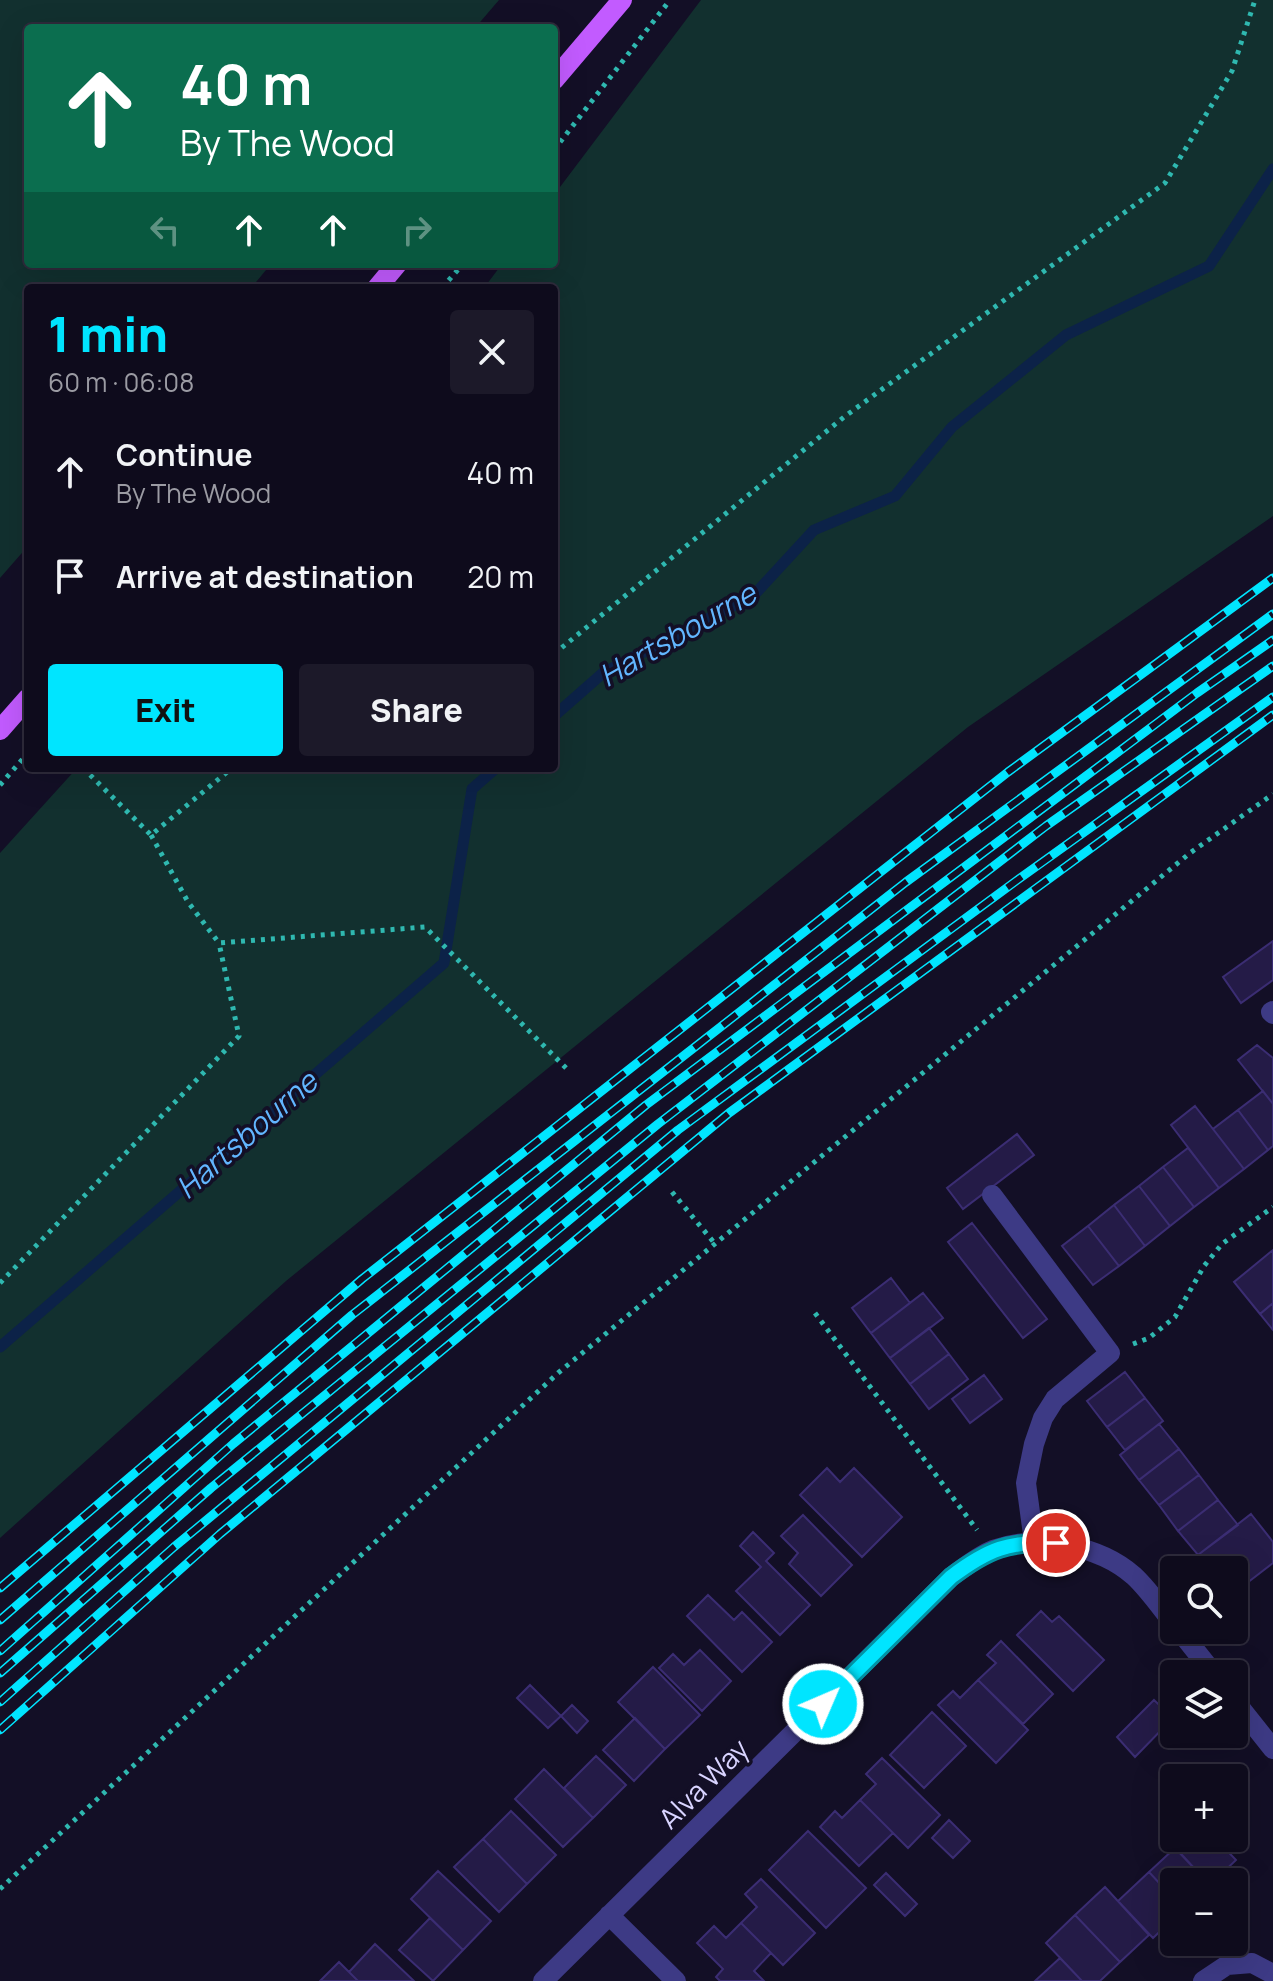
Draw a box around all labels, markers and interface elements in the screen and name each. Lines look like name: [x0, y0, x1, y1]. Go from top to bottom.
text: 40 m: [180, 45, 312, 122]
icon: ahead: [48, 56, 152, 160]
text: By The Wood: [180, 118, 395, 167]
icon: left: [143, 208, 187, 252]
icon: ahead: [227, 208, 271, 252]
icon: ahead: [311, 208, 355, 252]
icon: right: [395, 208, 439, 252]
text: 1 min: [48, 301, 168, 366]
button: close: [450, 310, 534, 394]
text: 60 m · 06:08: [48, 364, 194, 400]
text: Continue: [116, 434, 252, 475]
icon: ahead: [48, 450, 92, 494]
text: 40 m: [467, 452, 534, 493]
text: By The Wood: [116, 475, 271, 511]
icon: arrive: [48, 554, 92, 598]
text: Arrive at destination: [116, 556, 414, 597]
text: 20 m: [467, 556, 534, 597]
water label: Hartsbourne: [591, 572, 764, 696]
button: Exit: [48, 664, 283, 756]
button: Share: [299, 664, 534, 756]
water label: Hartsbourne: [166, 1060, 327, 1207]
pin: [1022, 1509, 1090, 1577]
icon: arrive: [1034, 1521, 1078, 1565]
map controls: [1160, 1556, 1248, 1956]
button: search: [1160, 1556, 1248, 1644]
button: layers: [1160, 1660, 1248, 1748]
position arrow: [781, 1662, 865, 1746]
street label: Alva Way: [650, 1729, 757, 1836]
button: +: [1160, 1764, 1248, 1852]
button: −: [1160, 1868, 1248, 1956]

